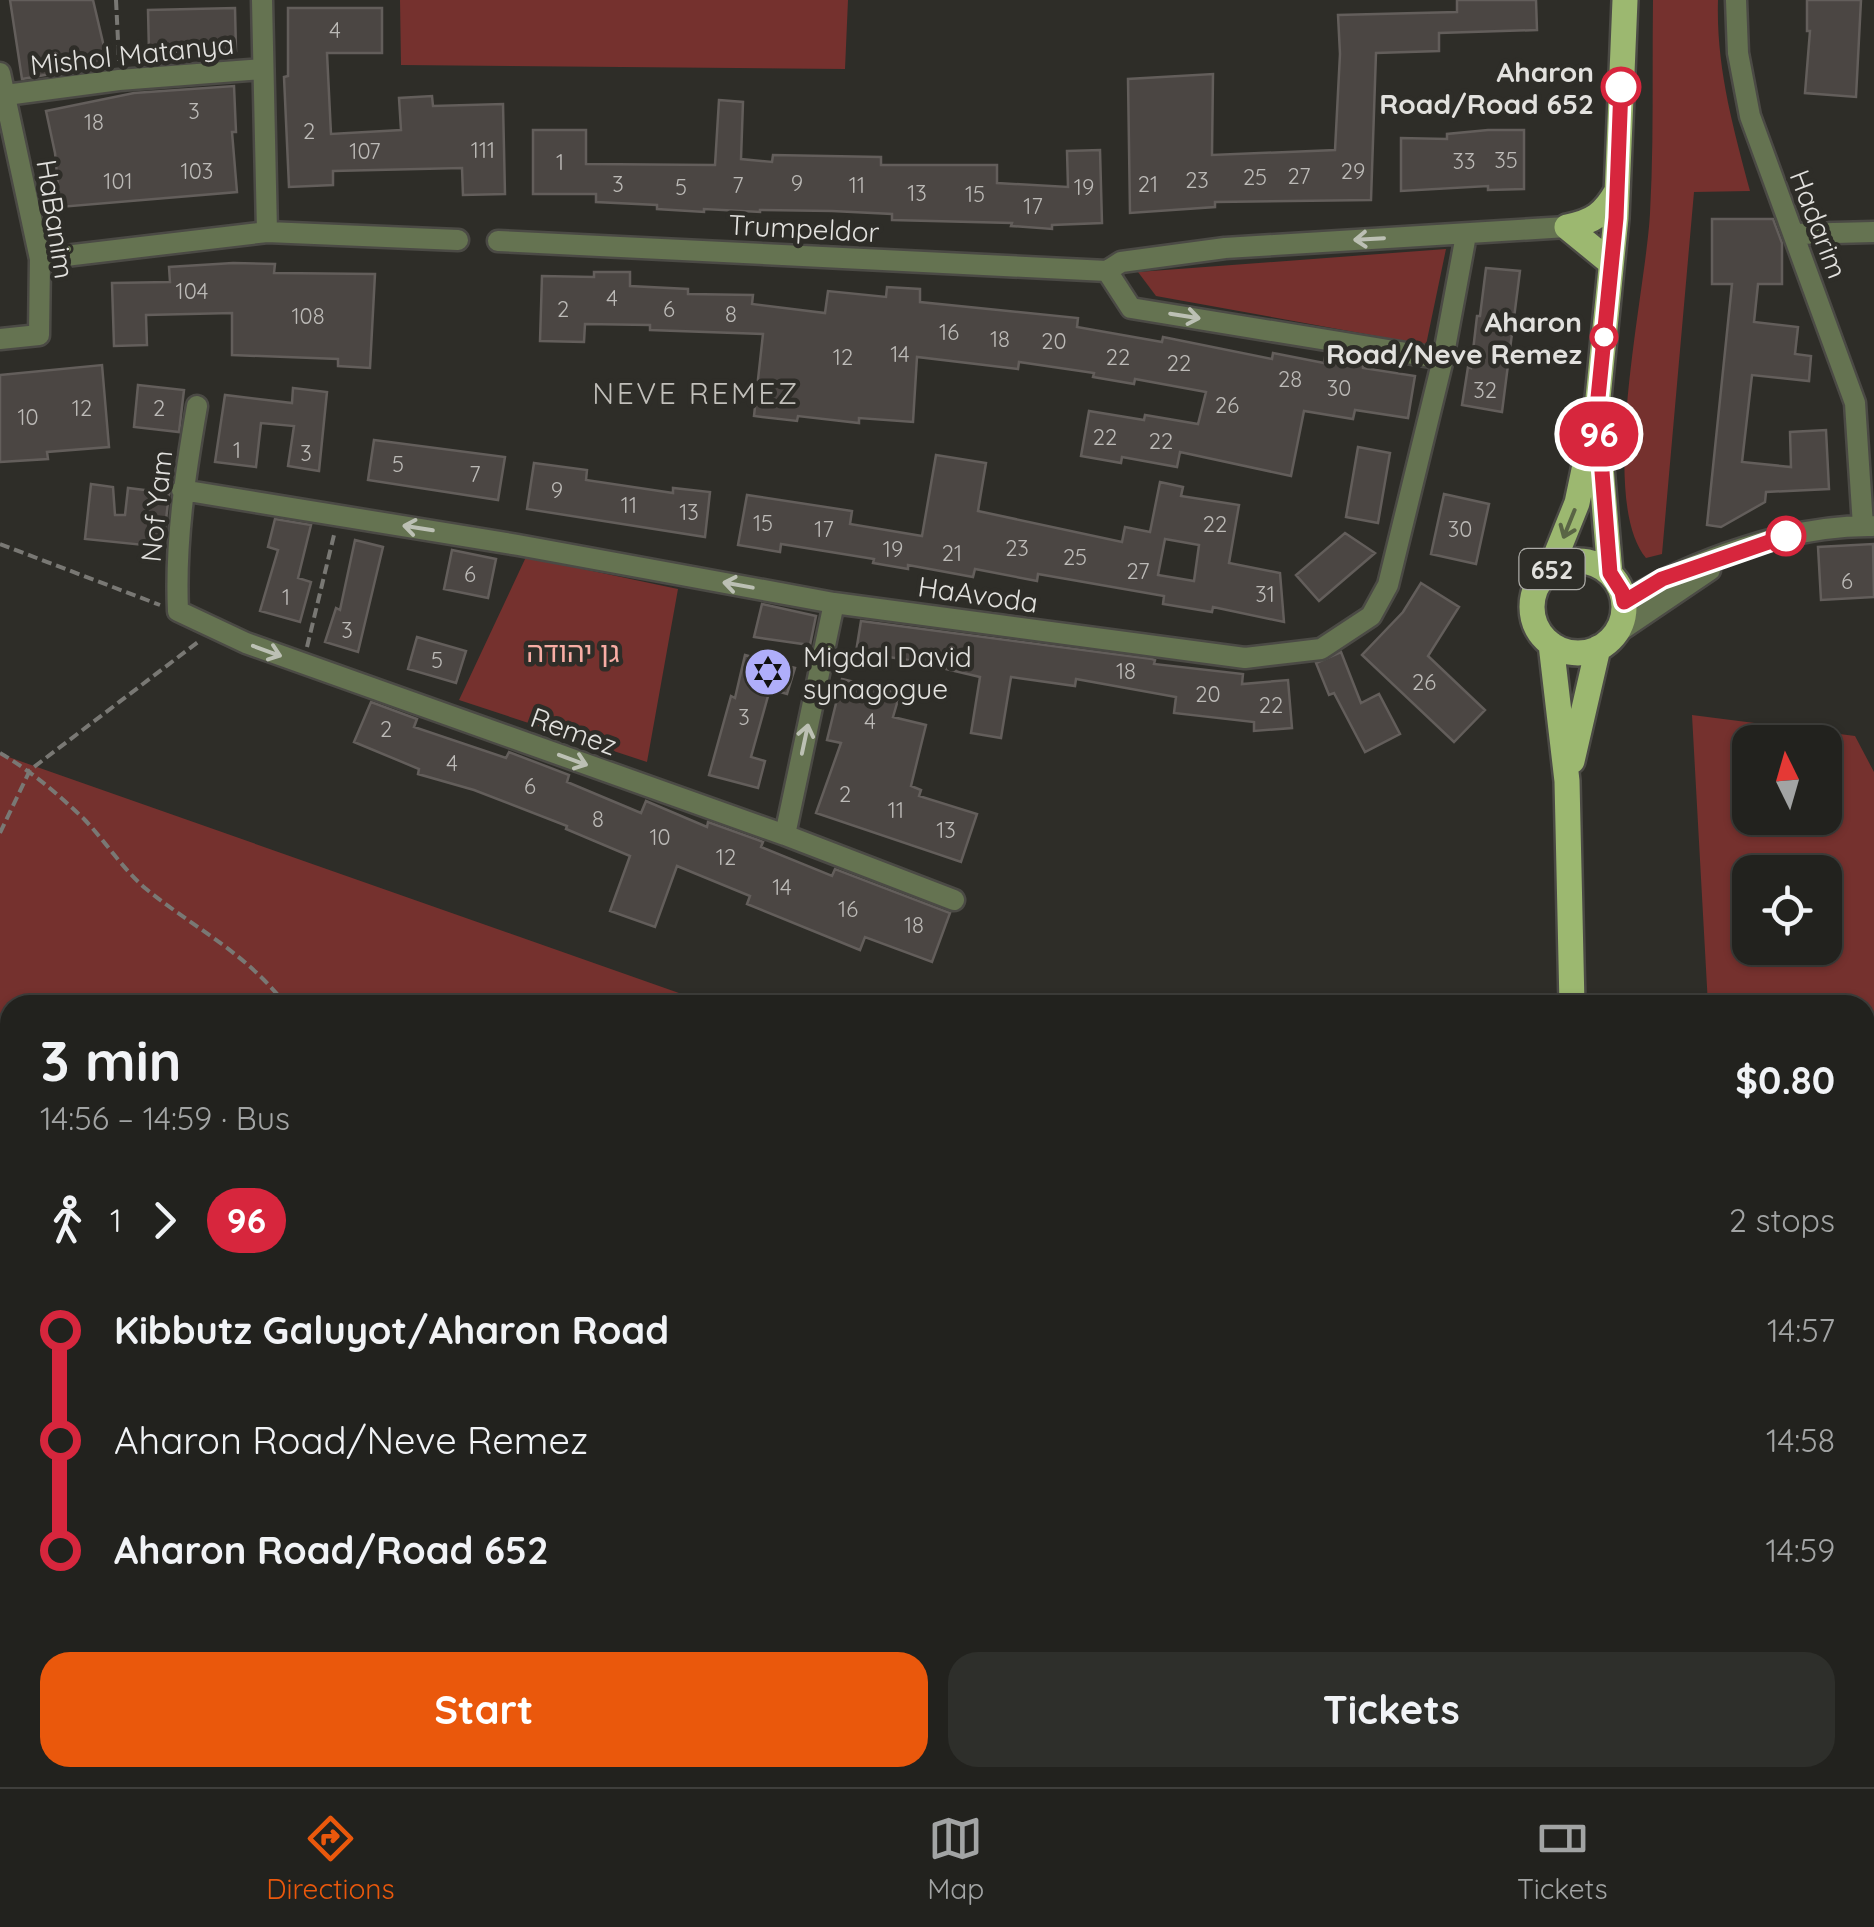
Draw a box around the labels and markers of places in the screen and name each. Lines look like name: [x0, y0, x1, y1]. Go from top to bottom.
place label: Aharon Road/Road 652: [1379, 54, 1594, 121]
marker: Aharon Road/Road 652: [1602, 68, 1640, 106]
place label: Aharon Road/Neve Remez: [1326, 304, 1582, 371]
marker: Aharon Road/Neve Remez: [1591, 324, 1617, 350]
unlabelled marker: [1767, 517, 1805, 555]
place label: Migdal David synagogue: [803, 639, 972, 706]
synagogue icon: Migdal David synagogue: [742, 646, 794, 698]

